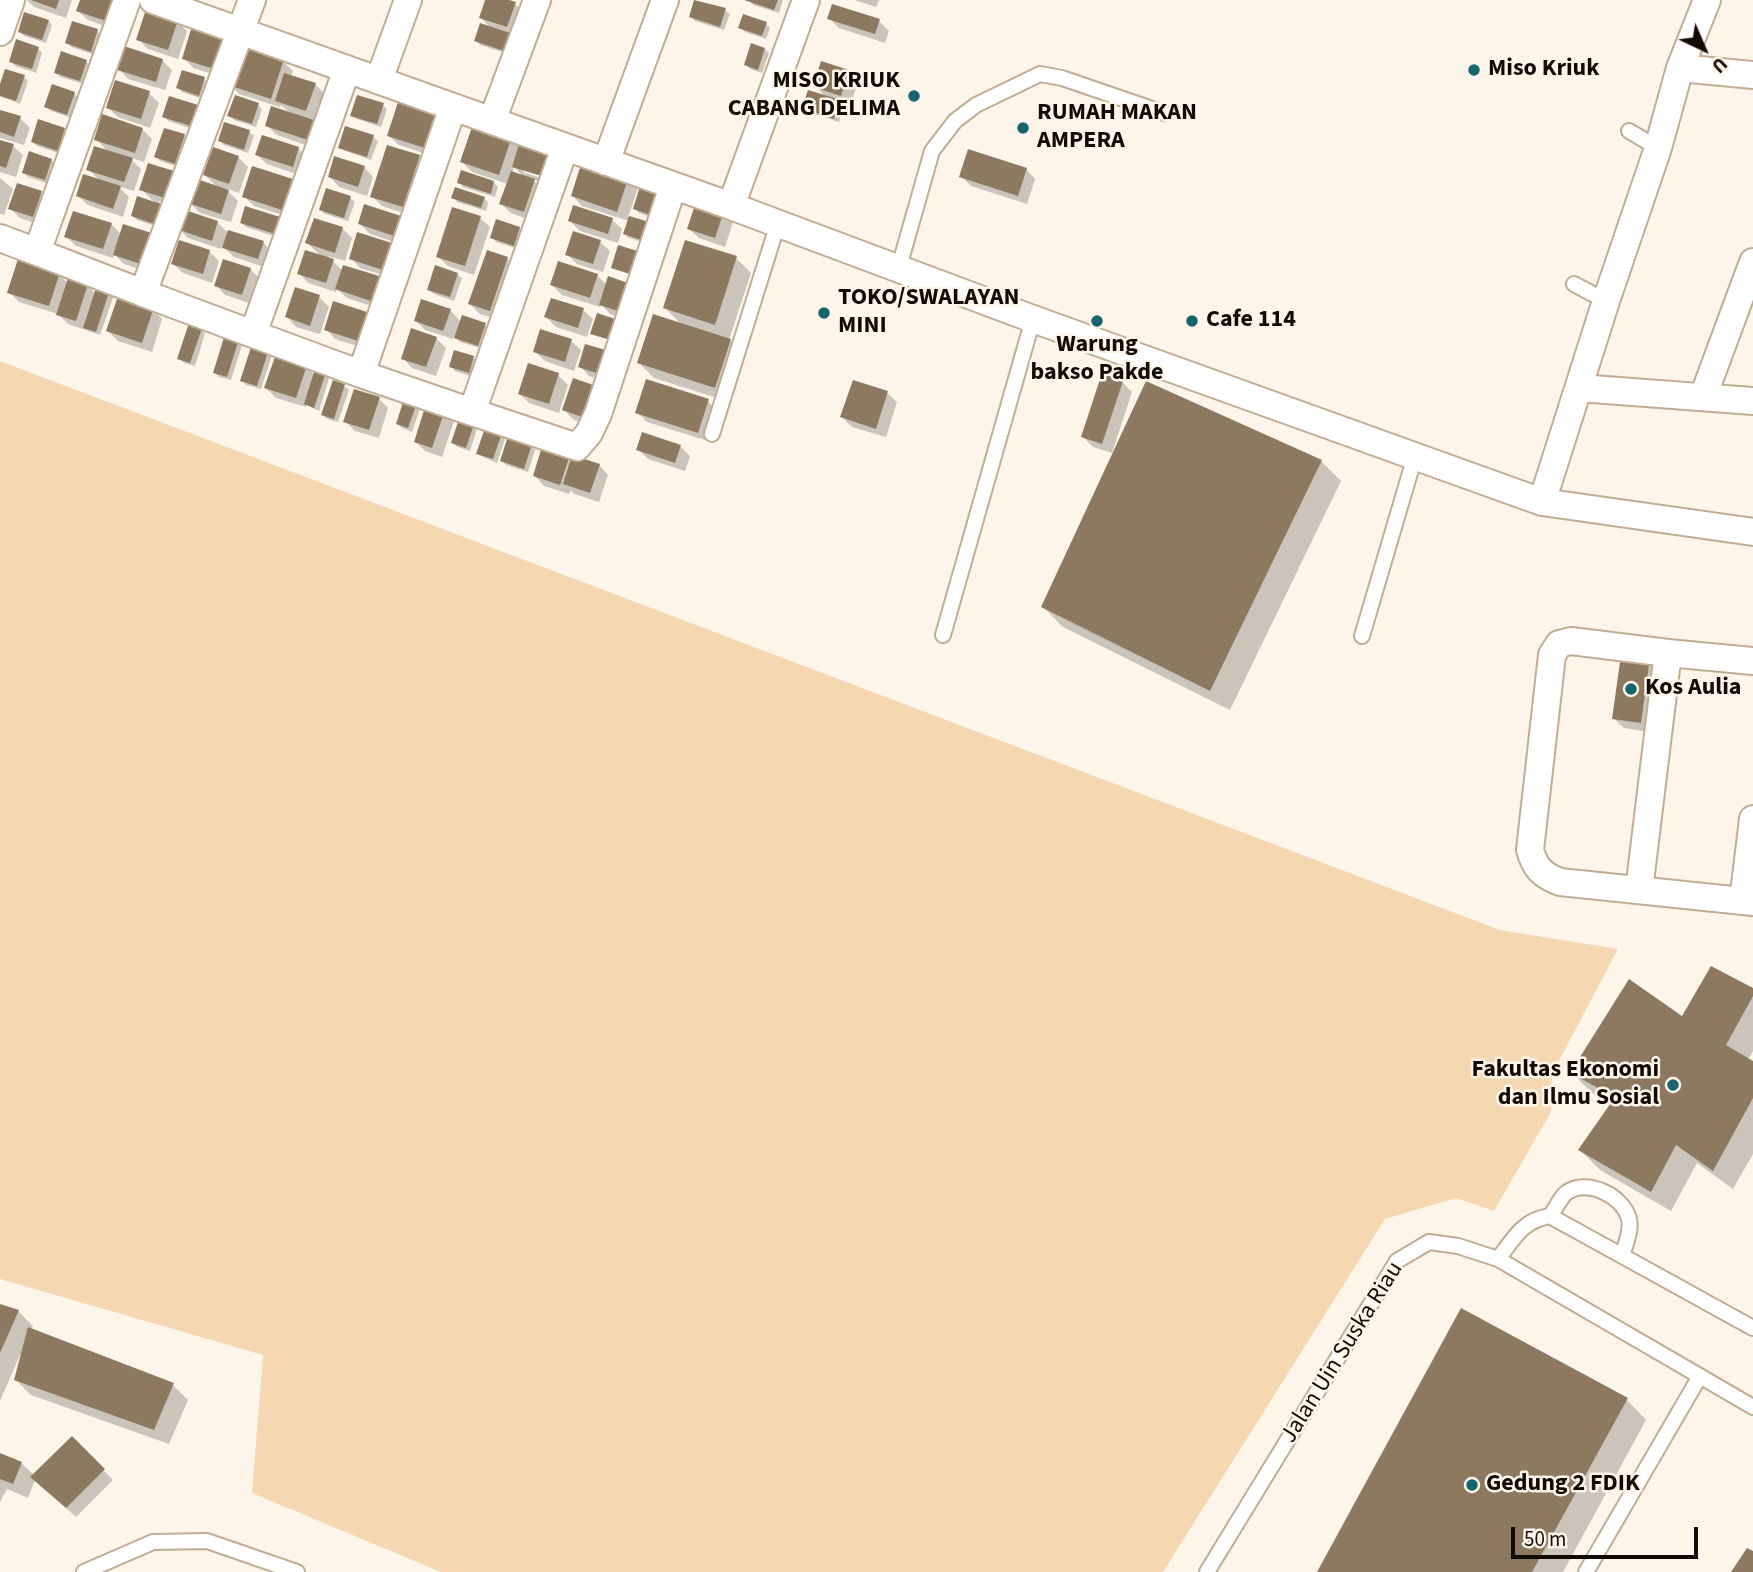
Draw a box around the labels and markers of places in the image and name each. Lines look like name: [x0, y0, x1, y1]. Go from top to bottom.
place label: Miso Kriuk: [1488, 56, 1599, 84]
marker: Miso Kriuk: [1466, 62, 1482, 78]
place label: MISO KRIUK CABANG DELIMA: [728, 68, 900, 124]
marker: MISO KRIUK CABANG DELIMA: [906, 88, 922, 104]
place label: RUMAH MAKAN AMPERA: [1037, 100, 1197, 156]
marker: RUMAH MAKAN AMPERA: [1015, 120, 1031, 136]
place label: TOKO/SWALAYAN MINI: [838, 285, 1019, 341]
marker: TOKO/SWALAYAN MINI: [816, 305, 832, 321]
place label: Cafe 114: [1206, 307, 1296, 335]
marker: Warung bakso Pakde: [1089, 313, 1105, 329]
marker: Cafe 114: [1184, 313, 1200, 329]
place label: Warung bakso Pakde: [1031, 332, 1163, 388]
place label: Kos Aulia: [1645, 675, 1741, 703]
marker: Kos Aulia: [1623, 681, 1639, 697]
place label: Fakultas Ekonomi dan Ilmu Sosial: [1472, 1057, 1659, 1113]
marker: Fakultas Ekonomi dan Ilmu Sosial: [1665, 1077, 1681, 1093]
place label: Gedung 2 FDIK: [1486, 1471, 1640, 1499]
marker: Gedung 2 FDIK: [1464, 1477, 1480, 1493]

